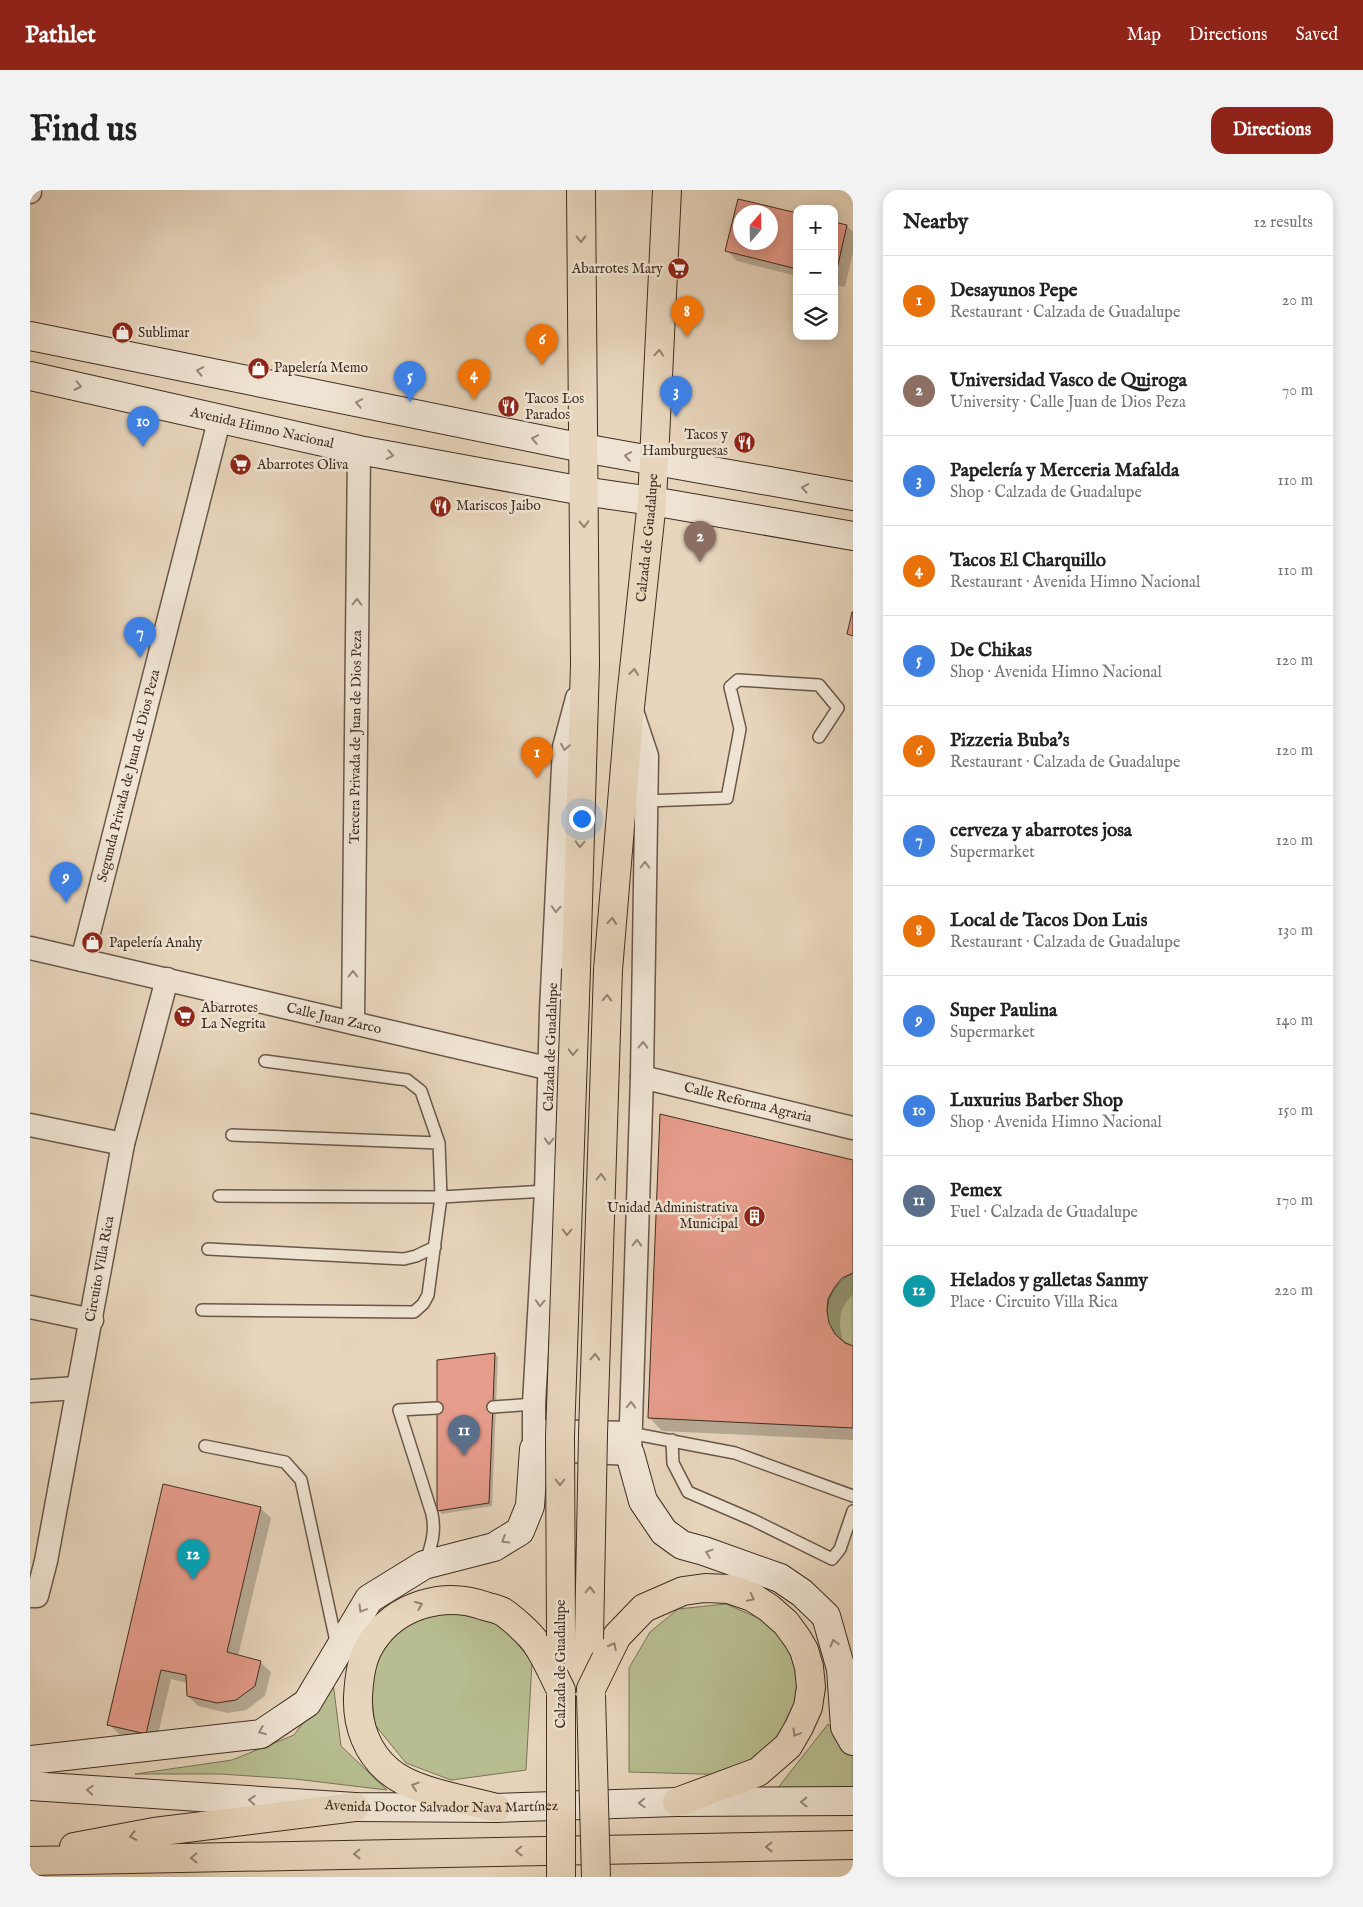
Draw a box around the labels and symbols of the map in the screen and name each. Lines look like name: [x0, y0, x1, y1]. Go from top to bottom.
north arrow: [733, 205, 778, 250]
one-way arrow: [576, 235, 586, 243]
supermarket icon: Abarrotes Mary: [667, 257, 691, 281]
place label: Abarrotes Mary: [571, 260, 663, 278]
pin: 8: [671, 296, 703, 337]
shop icon: Sublimar: [110, 321, 134, 345]
place label: Sublimar: [138, 324, 189, 342]
pin: 6: [526, 324, 558, 365]
one-way arrow: [654, 349, 665, 357]
shop icon: Papelería Memo: [246, 356, 270, 380]
place label: Papelería Memo: [274, 359, 368, 377]
pin: 4: [458, 359, 490, 400]
pin: 5: [394, 361, 426, 402]
one-way arrow: [195, 366, 204, 377]
pin: 3: [660, 376, 692, 417]
one-way arrow: [73, 380, 82, 391]
place label: Tacos Los Parados: [525, 390, 584, 424]
restaurant icon: Tacos Los Parados: [497, 395, 521, 419]
one-way arrow: [355, 398, 363, 409]
street label: Avenida Himno Nacional: [188, 403, 336, 453]
pin: 10: [127, 406, 159, 447]
place label: Tacos y Hamburguesas: [642, 426, 728, 460]
restaurant icon: Tacos y Hamburguesas: [732, 431, 756, 455]
one-way arrow: [531, 434, 540, 444]
one-way arrow: [386, 450, 394, 460]
one-way arrow: [623, 452, 632, 462]
supermarket icon: Abarrotes Oliva: [229, 453, 253, 477]
place label: Abarrotes Oliva: [256, 456, 349, 474]
street label: Calzada de Guadalupe: [632, 473, 662, 603]
one-way arrow: [801, 483, 809, 493]
restaurant icon: Mariscos Jaibo: [428, 494, 452, 518]
place label: Mariscos Jaibo: [456, 497, 541, 515]
one-way arrow: [578, 520, 589, 528]
pin: 2: [684, 521, 716, 562]
one-way arrow: [352, 598, 362, 606]
pin: 7: [124, 617, 156, 658]
street label: Tercera Privada de Juan de Dios Peza: [346, 629, 366, 844]
street label: Segunda Privada de Juan de Dios Peza: [93, 667, 165, 884]
one-way arrow: [628, 668, 639, 676]
pin: 1: [521, 737, 553, 778]
one-way arrow: [560, 743, 571, 751]
your location: [569, 806, 595, 832]
one-way arrow: [575, 840, 585, 848]
one-way arrow: [640, 861, 650, 869]
pin: 9: [50, 862, 82, 903]
one-way arrow: [551, 905, 562, 913]
one-way arrow: [607, 917, 618, 925]
shop icon: Papelería Anahy: [81, 931, 105, 955]
place label: Papelería Anahy: [109, 934, 203, 952]
one-way arrow: [348, 970, 358, 978]
street label: Calzada de Guadalupe: [540, 982, 562, 1112]
one-way arrow: [602, 993, 613, 1001]
place label: Abarrotes La Negrita: [200, 999, 266, 1033]
street label: Calle Juan Zarco: [285, 999, 384, 1038]
supermarket icon: Abarrotes La Negrita: [173, 1004, 197, 1028]
one-way arrow: [637, 1041, 648, 1049]
one-way arrow: [568, 1048, 579, 1056]
street label: Calle Reforma Agraria: [682, 1078, 815, 1127]
one-way arrow: [543, 1137, 554, 1145]
one-way arrow: [596, 1173, 607, 1181]
place label: Unidad Administrativa Municipal: [607, 1199, 739, 1233]
building icon: Unidad Administrativa Municipal: [742, 1204, 766, 1228]
street label: Circuito Villa Rica: [81, 1214, 119, 1323]
one-way arrow: [562, 1228, 572, 1236]
one-way arrow: [631, 1239, 642, 1247]
one-way arrow: [534, 1300, 545, 1308]
one-way arrow: [590, 1353, 601, 1361]
one-way arrow: [626, 1401, 636, 1408]
pin: 11: [448, 1415, 480, 1456]
one-way arrow: [555, 1478, 565, 1486]
one-way arrow: [502, 1534, 511, 1544]
pin: 12: [177, 1539, 209, 1580]
one-way arrow: [706, 1549, 714, 1559]
one-way arrow: [585, 1586, 595, 1594]
one-way arrow: [746, 1591, 755, 1602]
street label: Calzada de Guadalupe: [552, 1599, 570, 1728]
one-way arrow: [414, 1601, 423, 1611]
one-way arrow: [359, 1604, 369, 1613]
one-way arrow: [830, 1639, 840, 1647]
one-way arrow: [606, 1642, 617, 1651]
one-way arrow: [258, 1725, 267, 1736]
one-way arrow: [792, 1727, 802, 1736]
one-way arrow: [411, 1782, 420, 1792]
one-way arrow: [86, 1785, 94, 1796]
one-way arrow: [248, 1795, 256, 1806]
street label: Avenida Doctor Salvador Nava Martínez: [323, 1796, 559, 1817]
one-way arrow: [800, 1797, 808, 1807]
one-way arrow: [638, 1798, 646, 1809]
one-way arrow: [129, 1830, 137, 1840]
one-way arrow: [765, 1841, 773, 1852]
one-way arrow: [515, 1846, 523, 1856]
one-way arrow: [353, 1849, 361, 1860]
one-way arrow: [190, 1852, 198, 1863]

